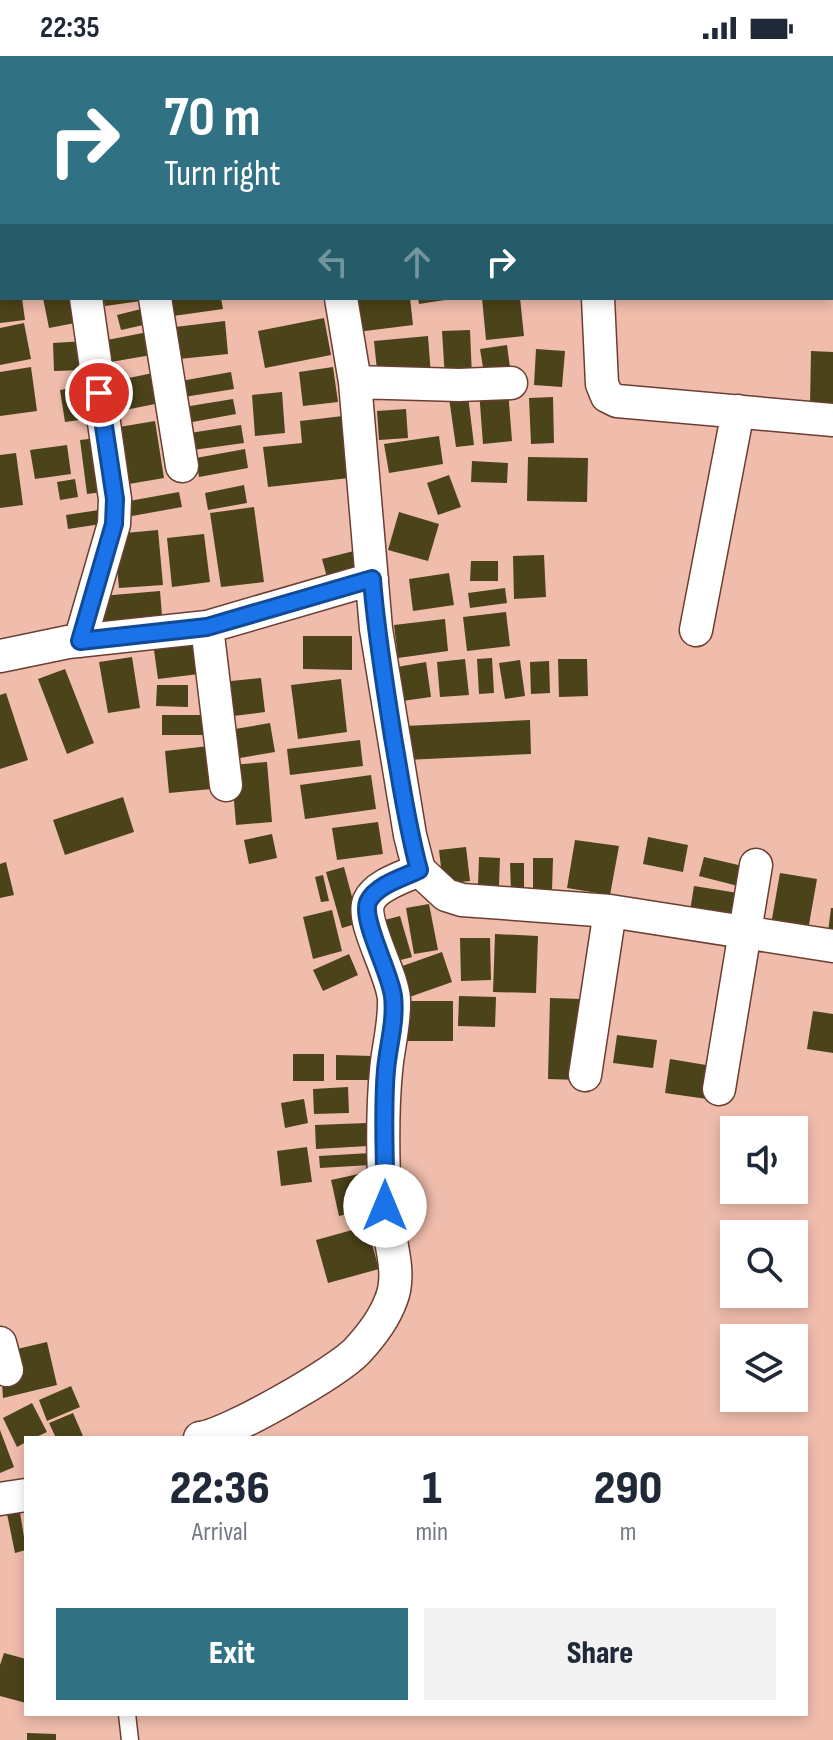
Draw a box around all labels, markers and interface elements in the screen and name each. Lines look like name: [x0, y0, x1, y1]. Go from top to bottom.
text: 22:35: [40, 10, 100, 46]
text: 70 m: [164, 85, 261, 152]
icon: right: [32, 88, 136, 192]
text: Turn right: [164, 153, 281, 196]
icon: left: [311, 240, 355, 284]
icon: ahead: [395, 240, 439, 284]
icon: right: [479, 240, 523, 284]
pin: [65, 359, 133, 427]
icon: arrive: [77, 371, 121, 415]
map controls: [720, 1116, 808, 1412]
button: sound: [720, 1116, 808, 1204]
position arrow: [343, 1164, 427, 1248]
button: search: [720, 1220, 808, 1308]
button: layers: [720, 1324, 808, 1412]
text: 22:36: [170, 1460, 270, 1517]
text: 1: [422, 1460, 442, 1517]
text: 290: [594, 1460, 662, 1517]
text: Arrival: [192, 1517, 248, 1548]
text: min: [415, 1517, 448, 1548]
text: m: [620, 1517, 636, 1548]
button: Exit: [56, 1608, 408, 1700]
button: Share: [424, 1608, 776, 1700]

